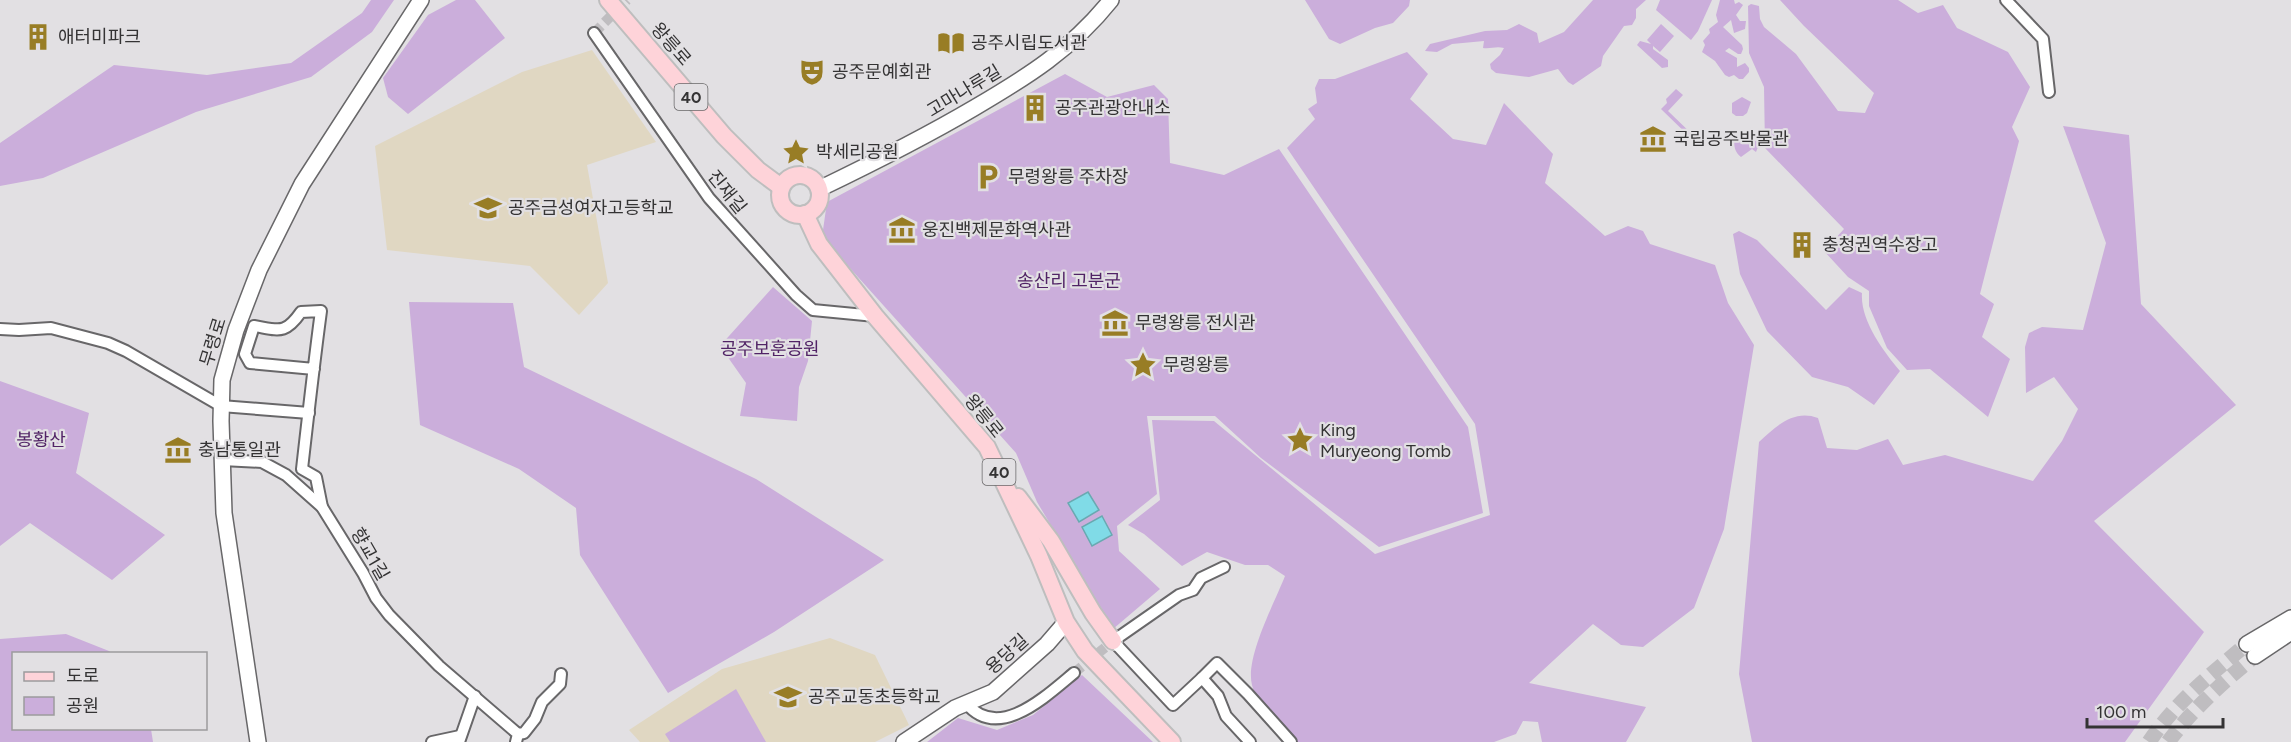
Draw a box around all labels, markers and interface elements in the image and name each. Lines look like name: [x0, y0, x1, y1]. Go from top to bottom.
street label: 왕릉로: [646, 18, 696, 70]
building icon: 애터미파크: [23, 22, 53, 52]
place label: 애터미파크: [58, 26, 141, 48]
library icon: 공주시립도서관: [936, 28, 966, 58]
place label: 공주시립도서관: [971, 32, 1087, 54]
theatre icon: 공주문예회관: [797, 57, 827, 87]
street label: 고마나루길: [923, 60, 1005, 122]
place label: 공주문예회관: [832, 61, 932, 83]
road number: 40: [674, 84, 708, 110]
building icon: 공주관광안내소: [1020, 93, 1050, 123]
place label: 공주관광안내소: [1055, 97, 1171, 119]
museum icon: 국립공주박물관: [1638, 124, 1668, 154]
place label: 국립공주박물관: [1673, 128, 1789, 150]
place icon: 박세리공원: [781, 137, 811, 167]
place label: 박세리공원: [816, 141, 899, 163]
parking icon: 무령왕릉 주차장: [973, 162, 1003, 192]
street label: 진재길: [703, 166, 751, 218]
place label: 무령왕릉 주차장: [1008, 166, 1128, 188]
school or university icon: 공주금성여자고등학교: [473, 193, 503, 223]
place label: 공주금성여자고등학교: [508, 197, 674, 219]
museum icon: 웅진백제문화역사관: [887, 215, 917, 245]
place label: 웅진백제문화역사관: [922, 219, 1071, 241]
building icon: 충청권역수장고: [1787, 230, 1817, 260]
place label: 충청권역수장고: [1822, 234, 1938, 256]
park label: 송산리 고분군: [1017, 270, 1121, 292]
museum icon: 무령왕릉 전시관: [1100, 308, 1130, 338]
place label: 무령왕릉 전시관: [1135, 312, 1256, 334]
street label: 무령로: [195, 315, 231, 369]
park label: 공주보훈공원: [720, 338, 820, 360]
place icon: 무령왕릉: [1128, 350, 1158, 380]
place label: 무령왕릉: [1163, 354, 1229, 376]
street label: 왕릉로: [960, 390, 1008, 442]
place label: King Muryeong Tomb: [1320, 419, 1451, 462]
place icon: King Muryeong Tomb: [1285, 425, 1315, 455]
park label: 봉황산: [16, 429, 66, 451]
museum icon: 충남통일관: [163, 435, 193, 465]
place label: 충남통일관: [198, 439, 281, 461]
road number: 40: [982, 459, 1016, 485]
street label: 향교1길: [346, 524, 394, 584]
street label: 용당길: [981, 629, 1033, 679]
legend: [12, 652, 207, 730]
text: 도로: [66, 665, 99, 687]
school or university icon: 공주교동초등학교: [773, 682, 803, 712]
place label: 공주교동초등학교: [808, 686, 940, 708]
scale bar: [2087, 691, 2224, 729]
text: 공원: [66, 695, 99, 717]
text: 100 m: [2096, 701, 2146, 723]

